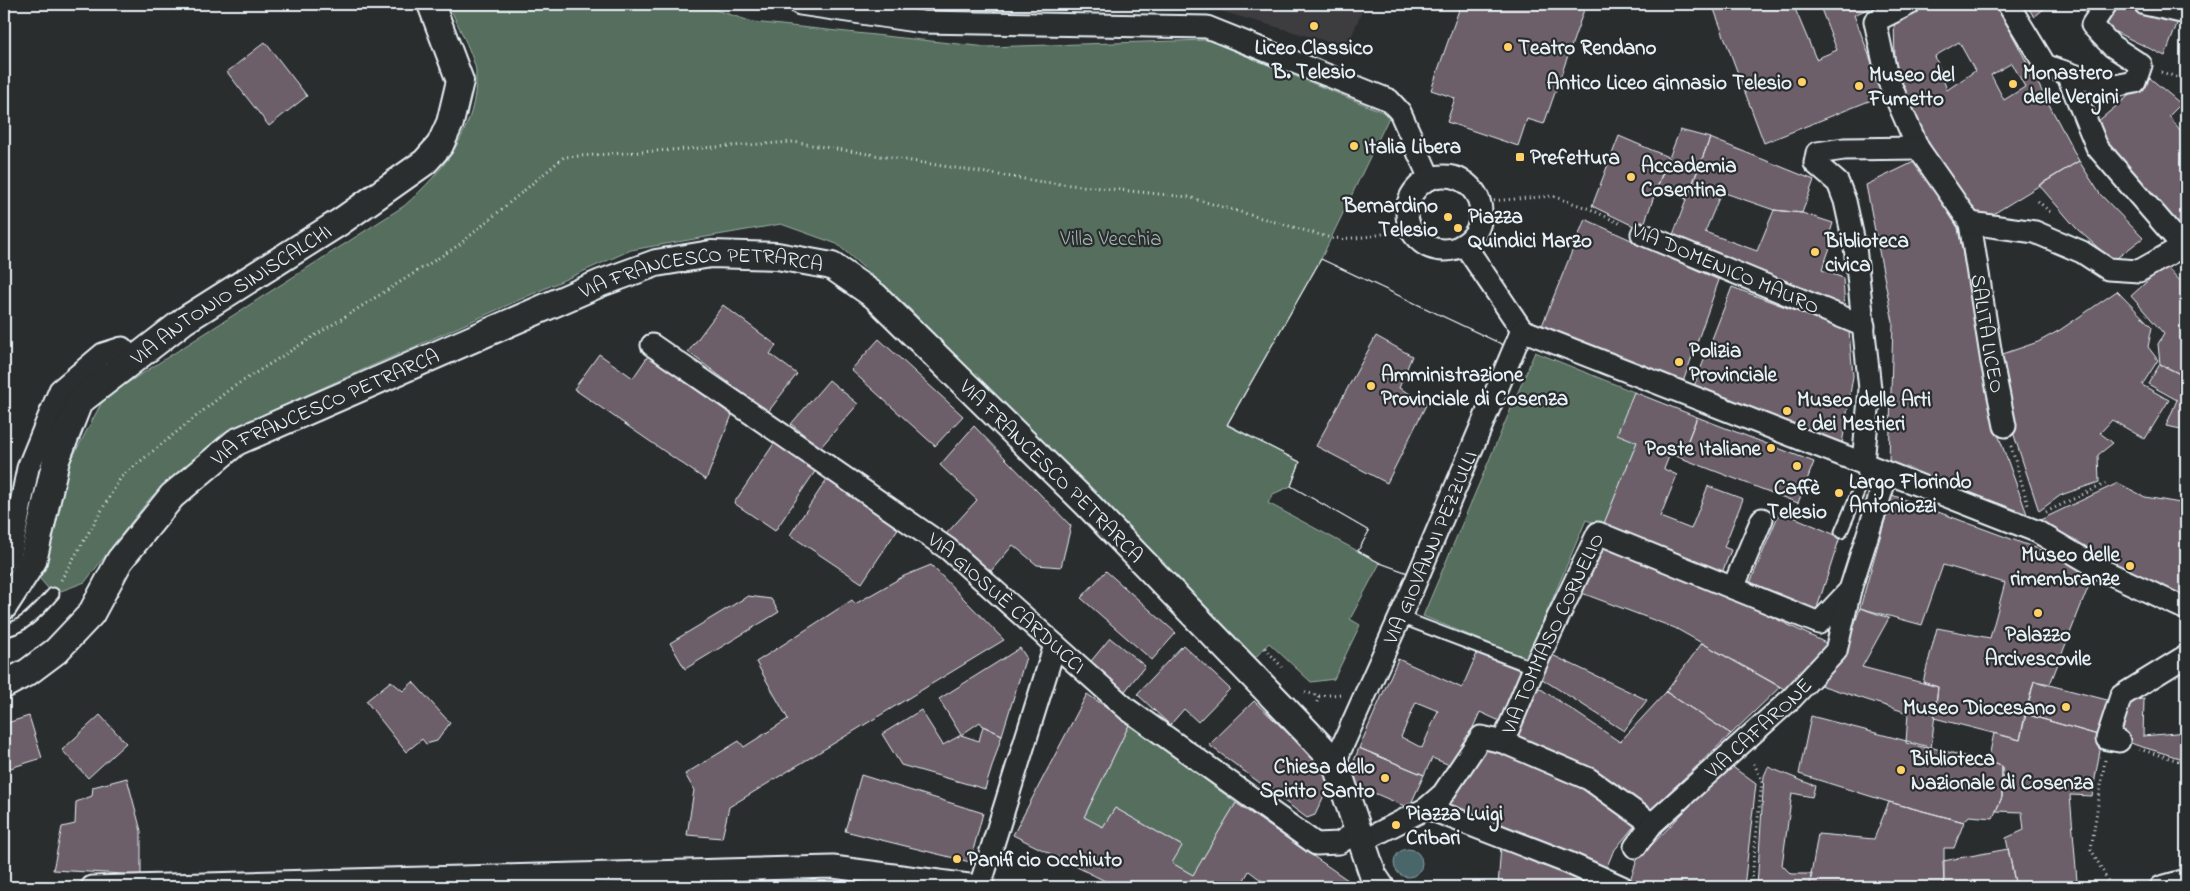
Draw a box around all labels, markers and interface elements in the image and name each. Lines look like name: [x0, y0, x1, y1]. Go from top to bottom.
marker: Liceo Classico B. Telesio: [1308, 20, 1320, 32]
place label: Liceo Classico B. Telesio: [1255, 34, 1373, 88]
place label: Teatro Rendano: [1518, 34, 1656, 64]
marker: Teatro Rendano: [1502, 41, 1514, 53]
place label: Monastero delle Vergini: [2023, 59, 2119, 115]
place label: Museo del Fumetto: [1868, 61, 1955, 115]
place label: Antico Liceo Ginnasio Telesio: [1547, 69, 1792, 99]
marker: Antico Liceo Ginnasio Telesio: [1796, 76, 1808, 88]
marker: Monastero delle Vergini: [2007, 78, 2019, 90]
marker: Museo del Fumetto: [1853, 80, 1865, 92]
place label: Italia Libera: [1364, 133, 1461, 163]
marker: Italia Libera: [1348, 140, 1360, 152]
place label: Prefettura: [1530, 144, 1620, 174]
marker: Prefettura: [1514, 151, 1526, 163]
place label: Accademia Cosentina: [1641, 152, 1737, 206]
marker: Accademia Cosentina: [1625, 171, 1637, 183]
place label: Bernardino Telesio: [1342, 192, 1438, 246]
place label: Piazza Quindici Marzo: [1468, 203, 1592, 257]
marker: Bernardino Telesio: [1442, 211, 1454, 223]
street label: VIA DOMENICO MAURO: [1626, 216, 1824, 323]
street label: VIA ANTONIO SINISCALCHI: [124, 218, 338, 374]
marker: Piazza Quindici Marzo: [1452, 222, 1464, 234]
park label: Villa Vecchia: [1059, 225, 1162, 255]
place label: Biblioteca civica: [1824, 227, 1909, 281]
street label: VIA FRANCESCO PETRARCA: [574, 241, 825, 308]
marker: Biblioteca civica: [1809, 246, 1821, 258]
street label: SALITA LICEO: [1961, 272, 2011, 396]
place label: Polizia Provinciale: [1689, 337, 1778, 391]
street label: VIA FRANCESCO PETRARCA: [204, 342, 445, 475]
marker: Polizia Provinciale: [1673, 356, 1685, 368]
place label: Amministrazione Provinciale di Cosenza: [1381, 361, 1568, 415]
street label: VIA FRANCESCO PETRARCA: [951, 373, 1149, 571]
marker: Amministrazione Provinciale di Cosenza: [1365, 380, 1377, 392]
place label: Museo delle Arti e dei Mestieri: [1797, 386, 1931, 440]
marker: Museo delle Arti e dei Mestieri: [1781, 405, 1793, 417]
place label: Poste Italiane: [1645, 435, 1762, 465]
marker: Poste Italiane: [1765, 442, 1777, 454]
street label: VIA GIOVANNI PEZZULLI: [1376, 447, 1486, 650]
marker: Caffè Telesio: [1791, 460, 1803, 472]
place label: Largo Florindo Antoniozzi: [1849, 468, 1972, 522]
place label: Caffè Telesio: [1767, 474, 1827, 528]
marker: Largo Florindo Antoniozzi: [1833, 487, 1845, 499]
street label: VIA GIOSUÈ CARDUCCI: [920, 526, 1091, 682]
street label: VIA TOMMASO CORNELIO: [1495, 528, 1613, 740]
place label: Museo delle rimembranze: [2010, 541, 2121, 595]
marker: Museo delle rimembranze: [2124, 560, 2136, 572]
marker: Palazzo Arcivescovile: [2032, 607, 2044, 619]
place label: Palazzo Arcivescovile: [1985, 621, 2092, 675]
street label: VIA CAFARONE: [1698, 672, 1820, 787]
place label: Museo Diocesano: [1903, 694, 2056, 724]
marker: Museo Diocesano: [2060, 701, 2072, 713]
place label: Biblioteca Nazionale di Cosenza: [1910, 745, 2094, 799]
place label: Chiesa dello Spirito Santo: [1260, 753, 1375, 807]
marker: Biblioteca Nazionale di Cosenza: [1895, 764, 1907, 776]
marker: Chiesa dello Spirito Santo: [1379, 772, 1391, 784]
place label: Piazza Luigi Cribari: [1406, 800, 1503, 854]
marker: Piazza Luigi Cribari: [1390, 819, 1402, 831]
place label: Panificio Occhiuto: [967, 846, 1122, 876]
marker: Panificio Occhiuto: [951, 853, 963, 865]

